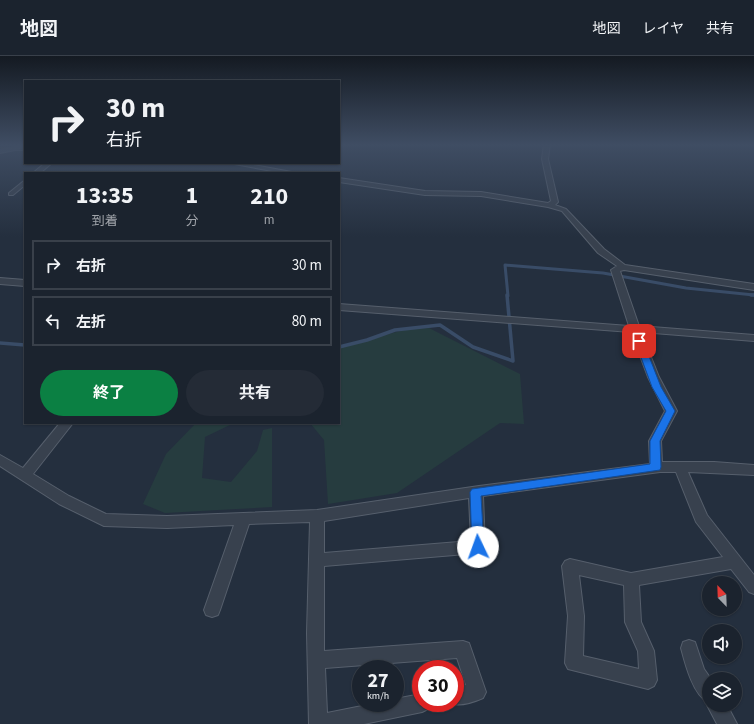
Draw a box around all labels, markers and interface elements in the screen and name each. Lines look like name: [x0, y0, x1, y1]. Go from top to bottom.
text: 地図: [20, 16, 58, 43]
text: 地図: [592, 19, 620, 39]
text: レイヤ: [642, 19, 684, 39]
text: 共有: [706, 19, 734, 39]
text: 30 m: [106, 88, 165, 128]
icon: right: [40, 96, 92, 148]
text: 右折: [106, 128, 142, 153]
text: 13:35: [76, 178, 134, 213]
text: 1: [186, 178, 198, 213]
text: 210: [250, 179, 288, 214]
text: m: [264, 211, 275, 229]
text: 到着: [92, 212, 118, 230]
text: 分: [185, 212, 198, 230]
icon: right: [42, 254, 64, 276]
text: 30 m: [292, 255, 322, 276]
text: 右折: [76, 256, 106, 277]
icon: left: [42, 310, 64, 332]
text: 80 m: [292, 311, 322, 332]
text: 左折: [76, 312, 106, 333]
pin: [622, 324, 656, 358]
icon: arrive: [628, 330, 650, 352]
button: 終了: [40, 370, 178, 416]
button: 共有: [186, 370, 324, 416]
position arrow: [457, 526, 499, 568]
north arrow: [702, 576, 742, 616]
map controls: [702, 576, 742, 712]
button: sound: [702, 624, 742, 664]
speed limit sign: 30: [412, 660, 464, 712]
text: 27: [367, 667, 389, 695]
button: layers: [702, 672, 742, 712]
text: km/h: [367, 689, 389, 703]

